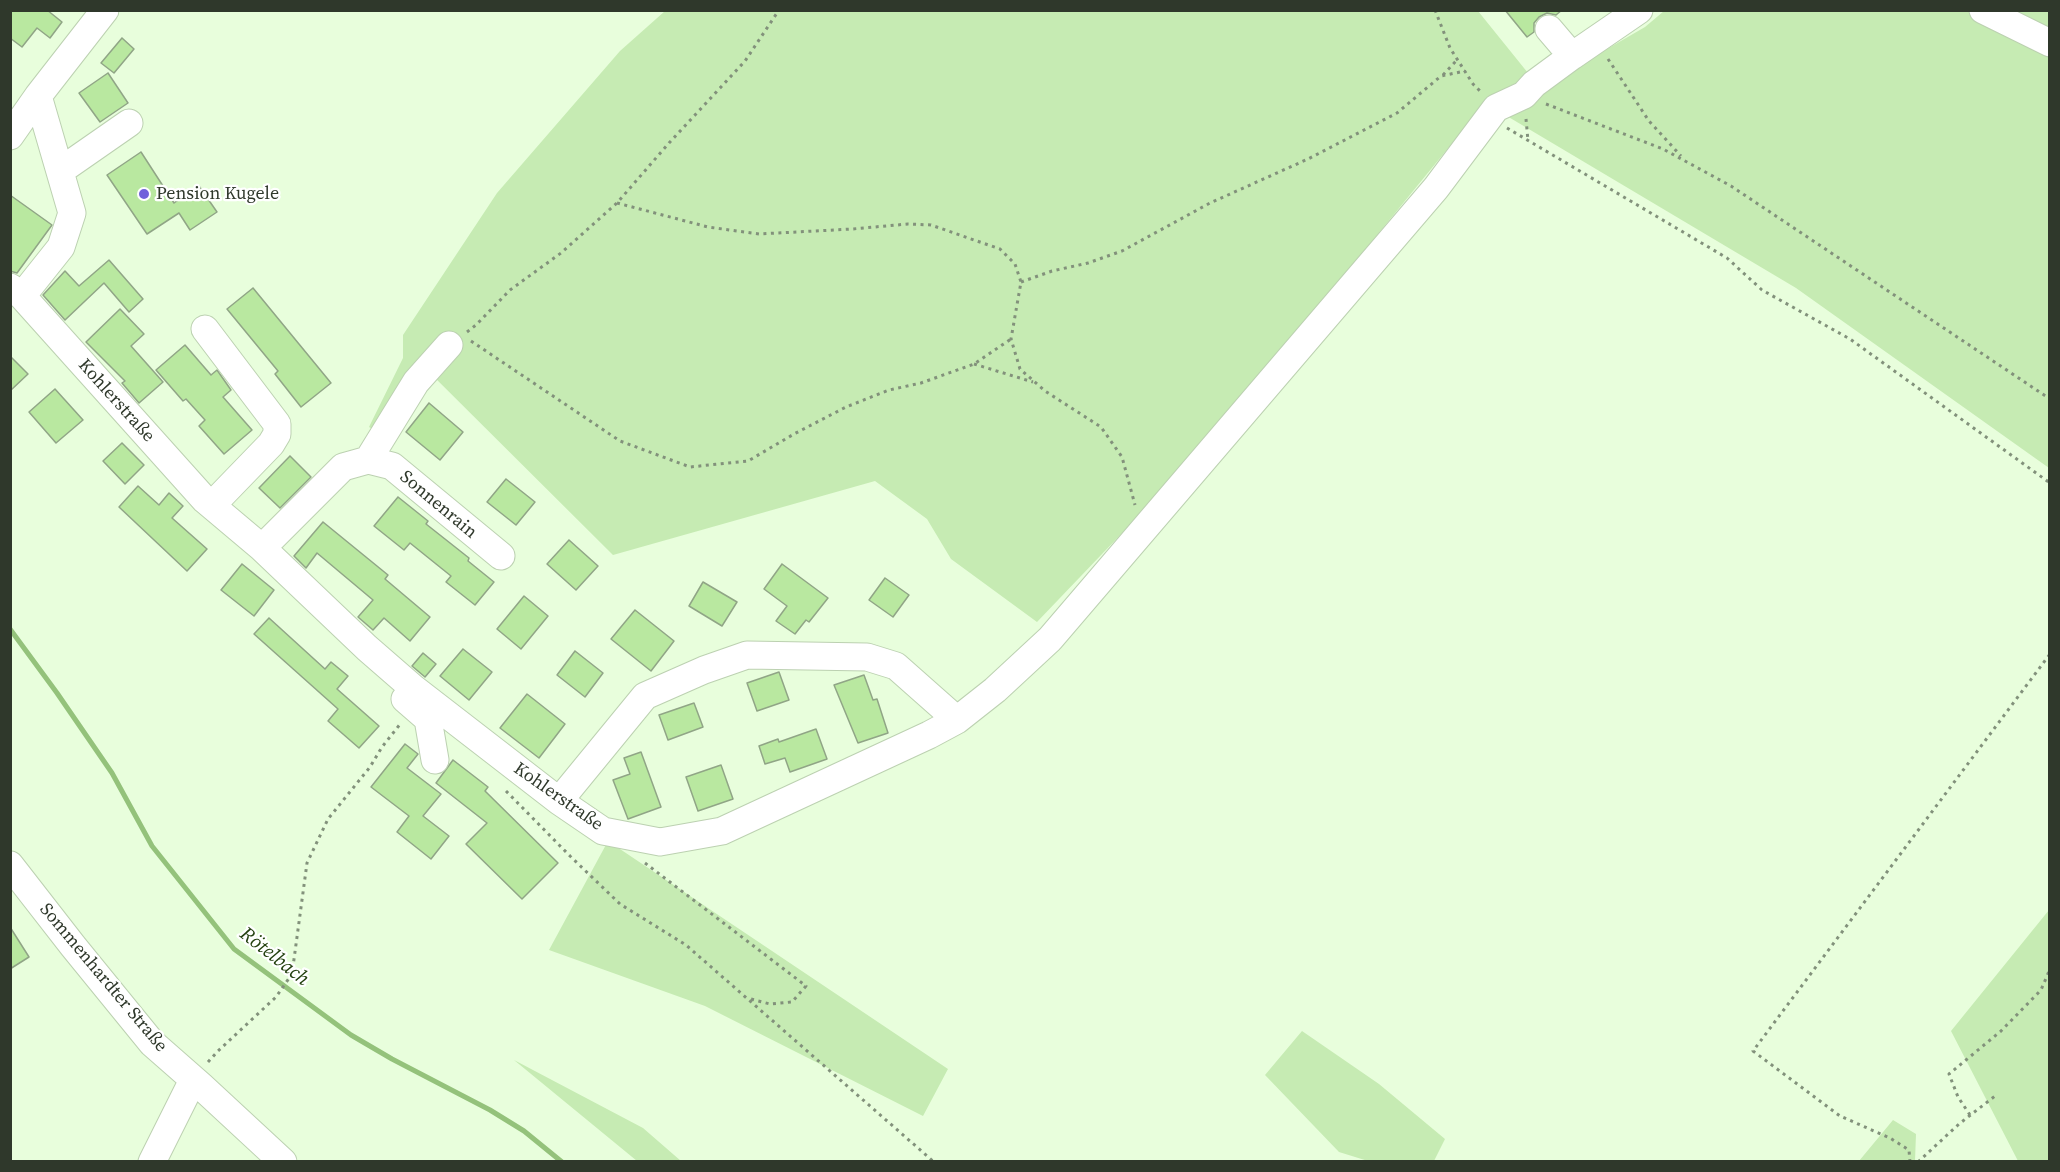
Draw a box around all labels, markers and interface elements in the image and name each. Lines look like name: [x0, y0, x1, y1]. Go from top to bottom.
place label: Pension Kugele: [156, 183, 279, 205]
marker: Pension Kugele: [137, 187, 151, 201]
street label: Kohlerstraße: [73, 355, 159, 447]
street label: Sonnenrain: [395, 467, 481, 543]
street label: Kohlerstraße: [509, 758, 607, 836]
street label: Sommenhardter Straße: [35, 899, 171, 1057]
water label: Rötelbach: [234, 922, 314, 992]

